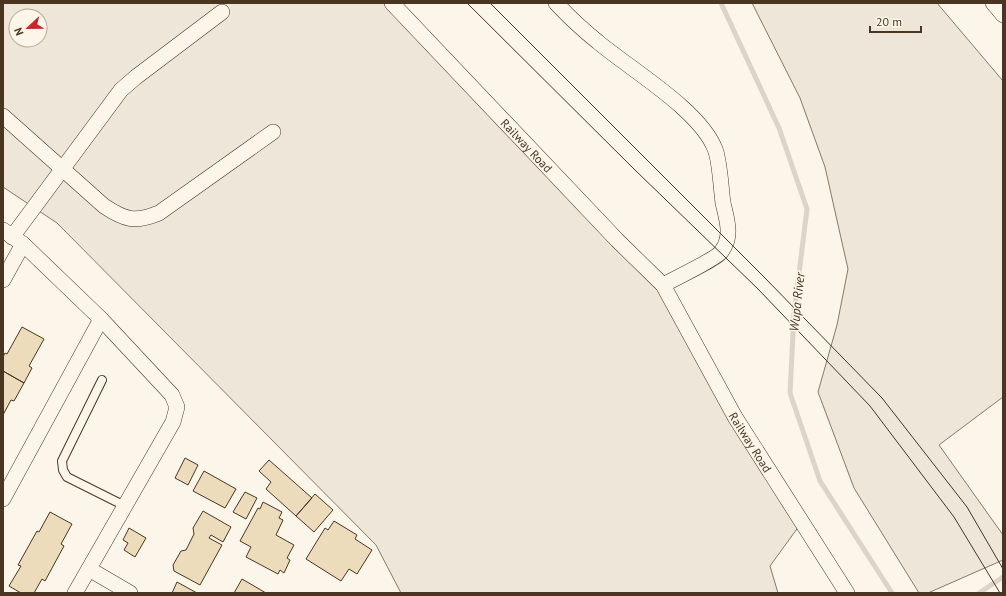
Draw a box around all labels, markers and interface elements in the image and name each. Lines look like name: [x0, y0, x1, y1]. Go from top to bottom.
north arrow: [8, 8, 48, 48]
scale bar: [870, 8, 921, 34]
text: 20 m: [876, 14, 902, 29]
text: N: [11, 26, 27, 38]
street label: Railway Road: [498, 115, 556, 175]
water label: Wupa River: [785, 271, 809, 332]
street label: Railway Road: [726, 409, 776, 475]

